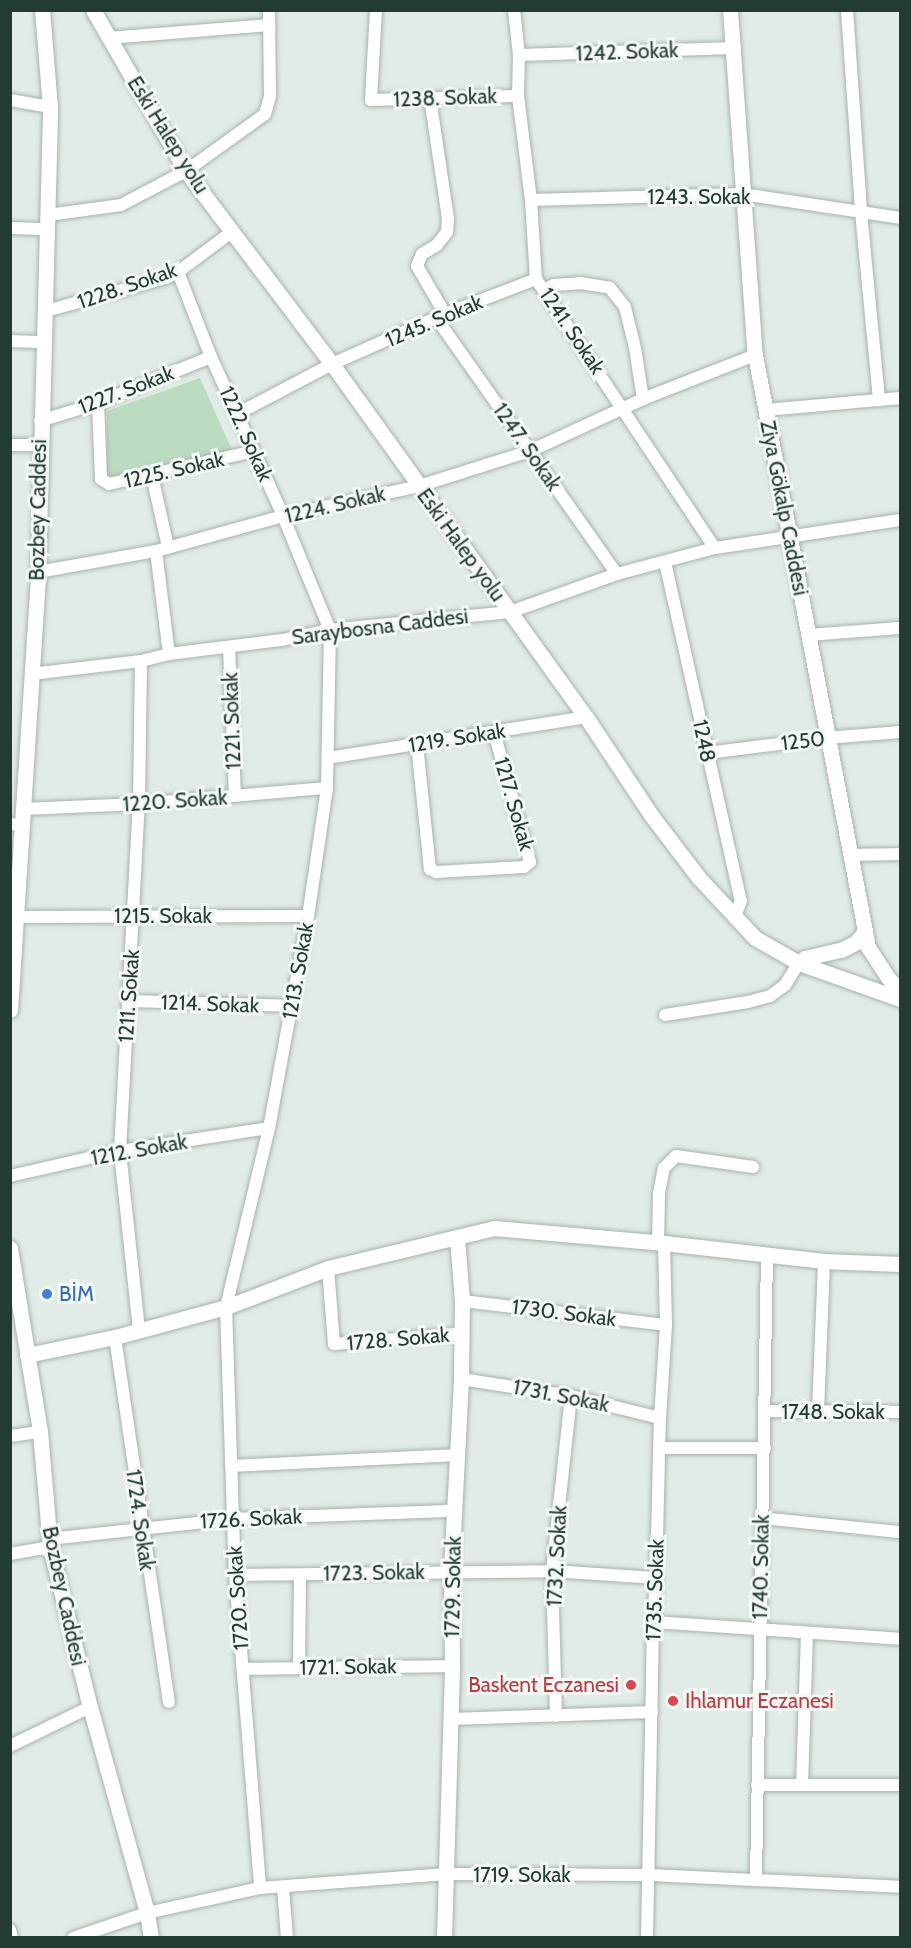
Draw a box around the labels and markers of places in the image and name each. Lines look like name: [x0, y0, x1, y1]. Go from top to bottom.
place label: BİM: [59, 1281, 94, 1307]
marker: BİM: [40, 1287, 54, 1301]
place label: Baskent Eczanesi: [468, 1672, 619, 1698]
marker: Baskent Eczanesi: [624, 1678, 638, 1692]
place label: Ihlamur Eczanesi: [685, 1688, 834, 1714]
marker: Ihlamur Eczanesi: [666, 1694, 680, 1708]

